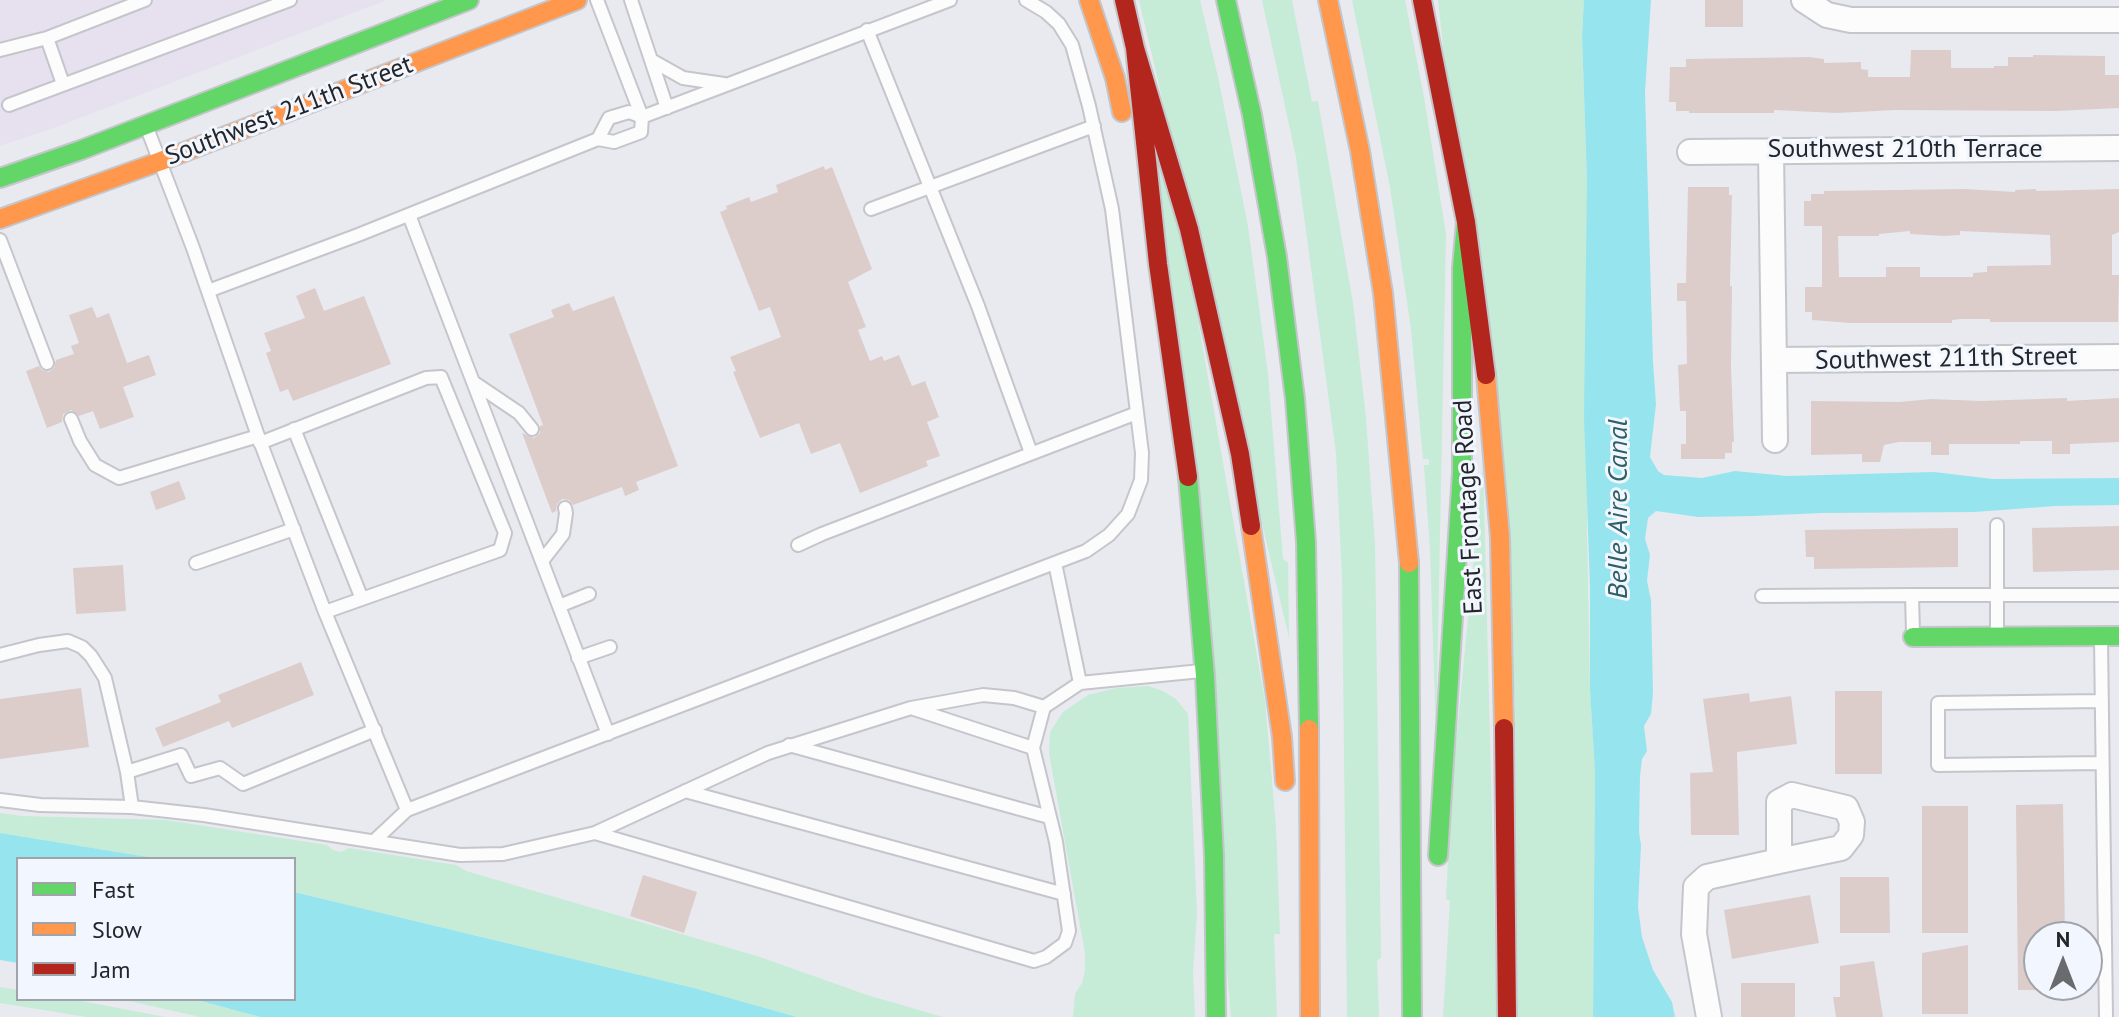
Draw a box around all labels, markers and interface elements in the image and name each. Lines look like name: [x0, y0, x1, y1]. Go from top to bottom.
street label: Southwest 211th Street: [161, 49, 417, 173]
street label: Southwest 210th Terrace: [1767, 134, 2043, 166]
street label: Southwest 211th Street: [1815, 341, 2077, 377]
street label: East Frontage Road: [1448, 399, 1490, 615]
water label: Belle Aire Canal: [1602, 419, 1636, 599]
legend: [16, 857, 296, 1001]
text: Fast: [92, 874, 135, 905]
text: Slow: [92, 914, 142, 945]
north arrow: [2023, 921, 2103, 1001]
text: N: [2056, 925, 2070, 953]
text: Jam: [92, 954, 130, 985]

